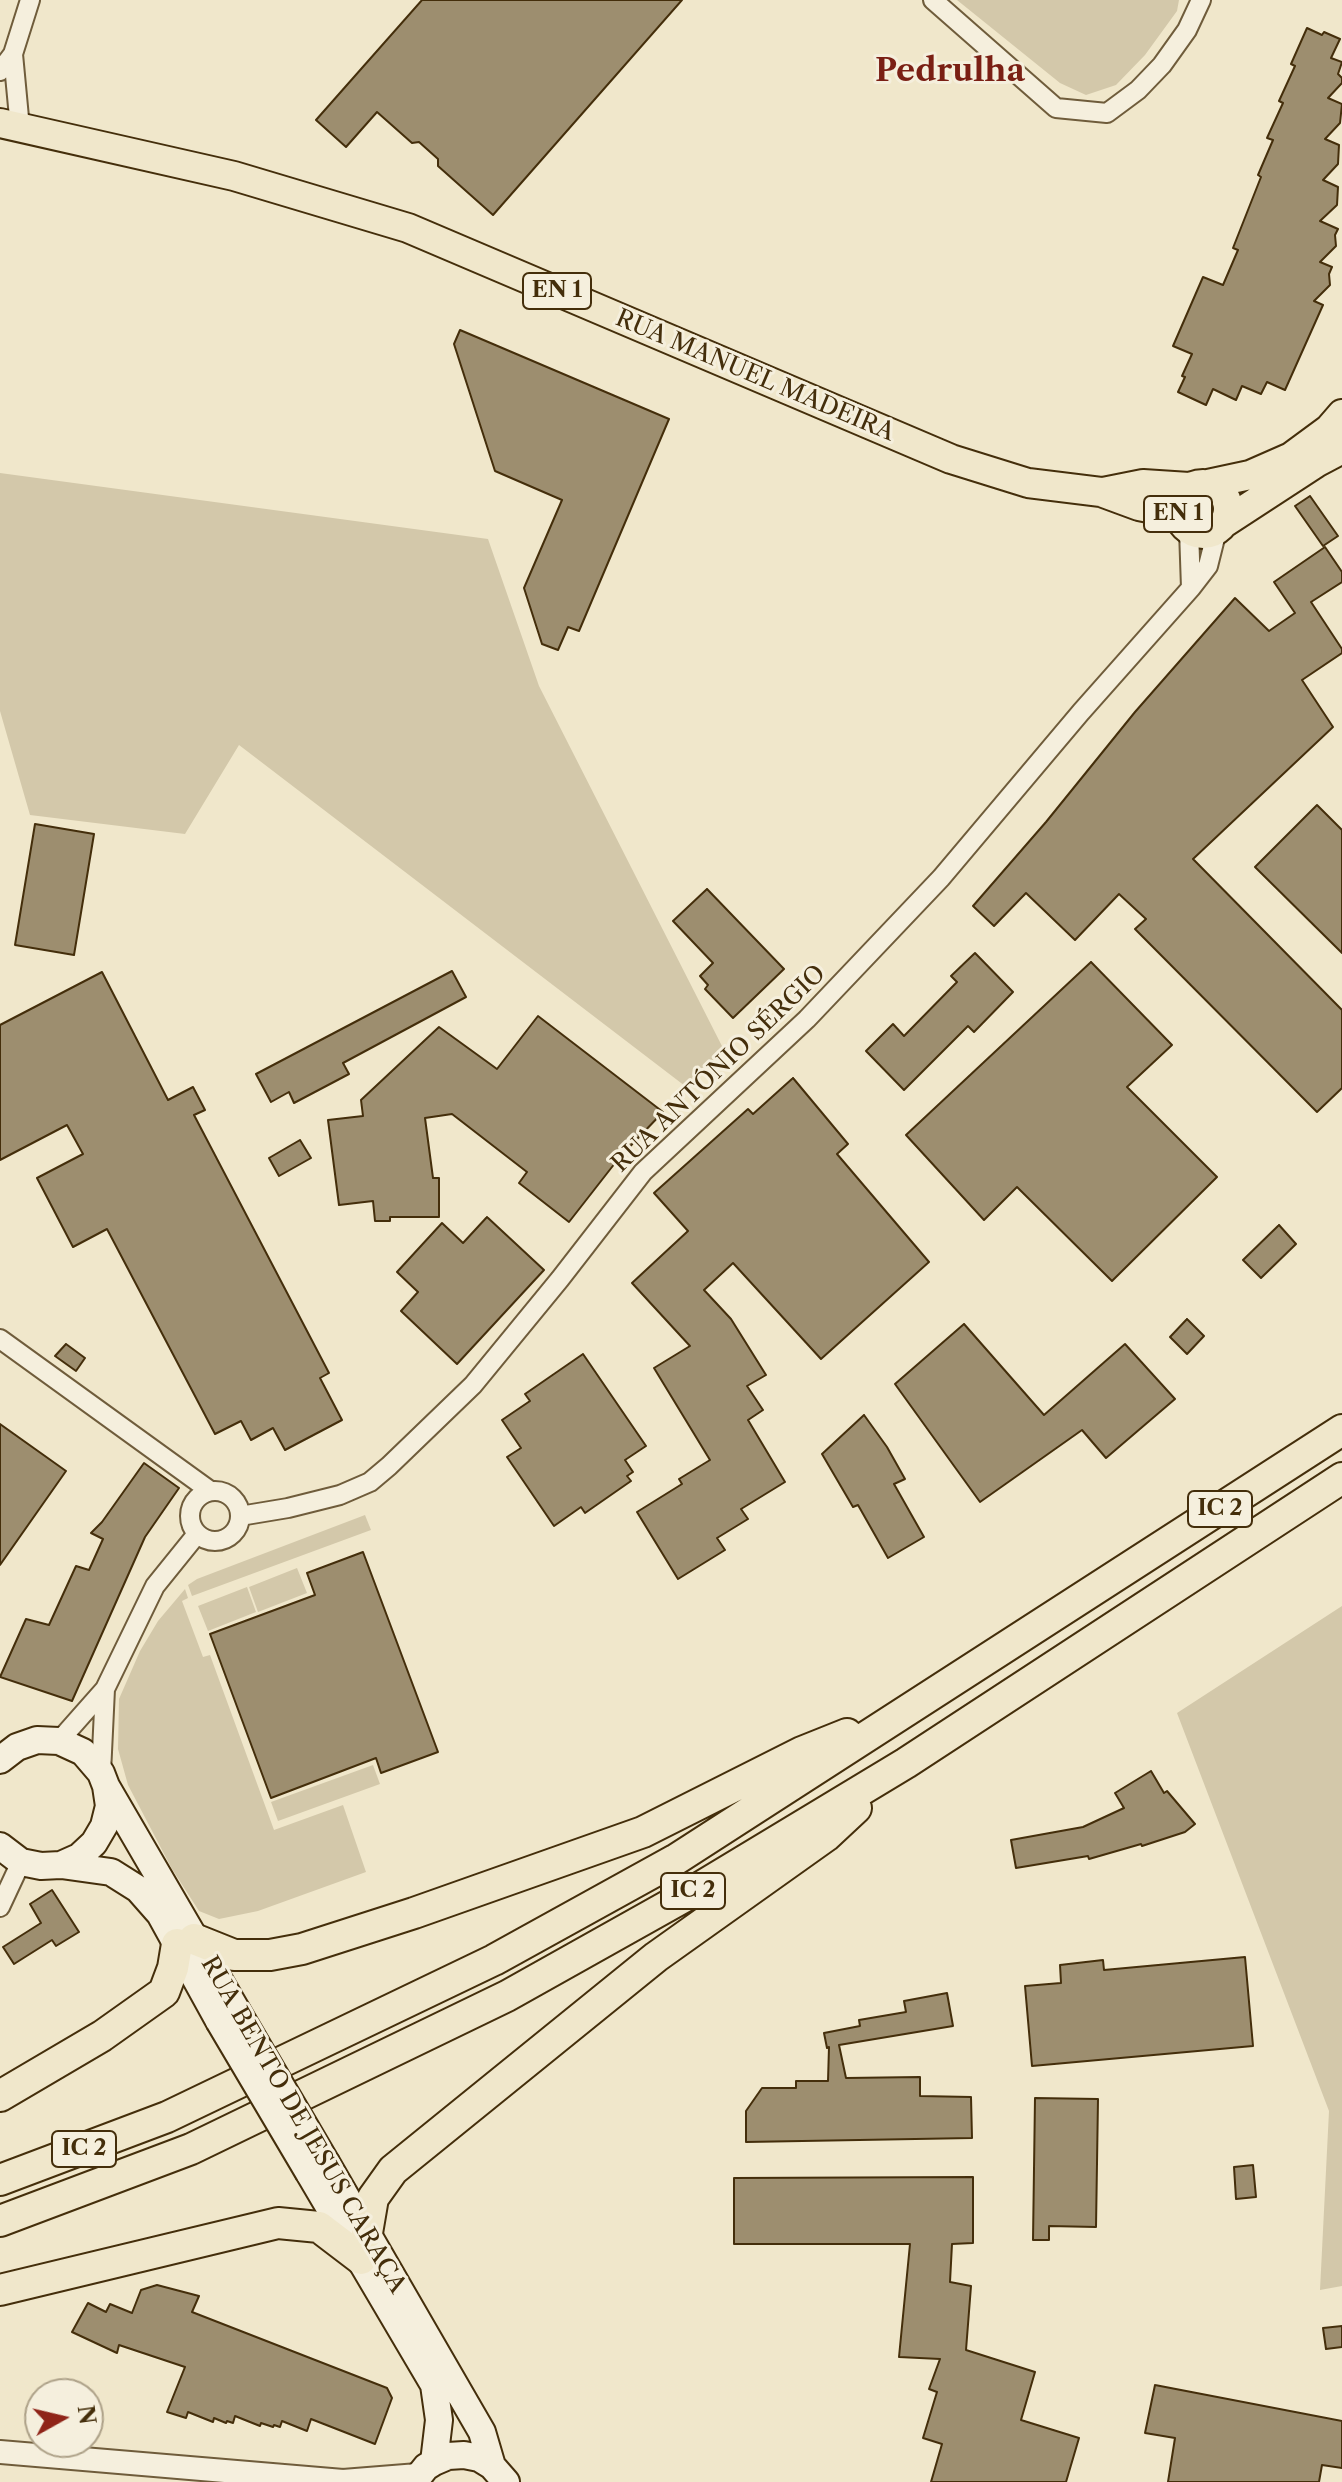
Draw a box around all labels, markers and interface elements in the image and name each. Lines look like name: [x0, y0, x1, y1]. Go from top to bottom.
district label: Pedrulha: [875, 53, 1025, 91]
road number: EN 1: [523, 273, 591, 309]
street label: RUA MANUEL MADEIRA: [611, 304, 899, 448]
road number: EN 1: [1144, 496, 1212, 532]
street label: RUA ANTÓNIO SÉRGIO: [606, 959, 832, 1179]
road number: IC 2: [1188, 1491, 1252, 1527]
road number: IC 2: [661, 1873, 725, 1909]
street label: RUA BENTO DE JESUS CARAÇA: [194, 1951, 412, 2299]
road number: IC 2: [52, 2131, 116, 2167]
north arrow: [24, 2378, 104, 2458]
text: N: [72, 2404, 101, 2426]

